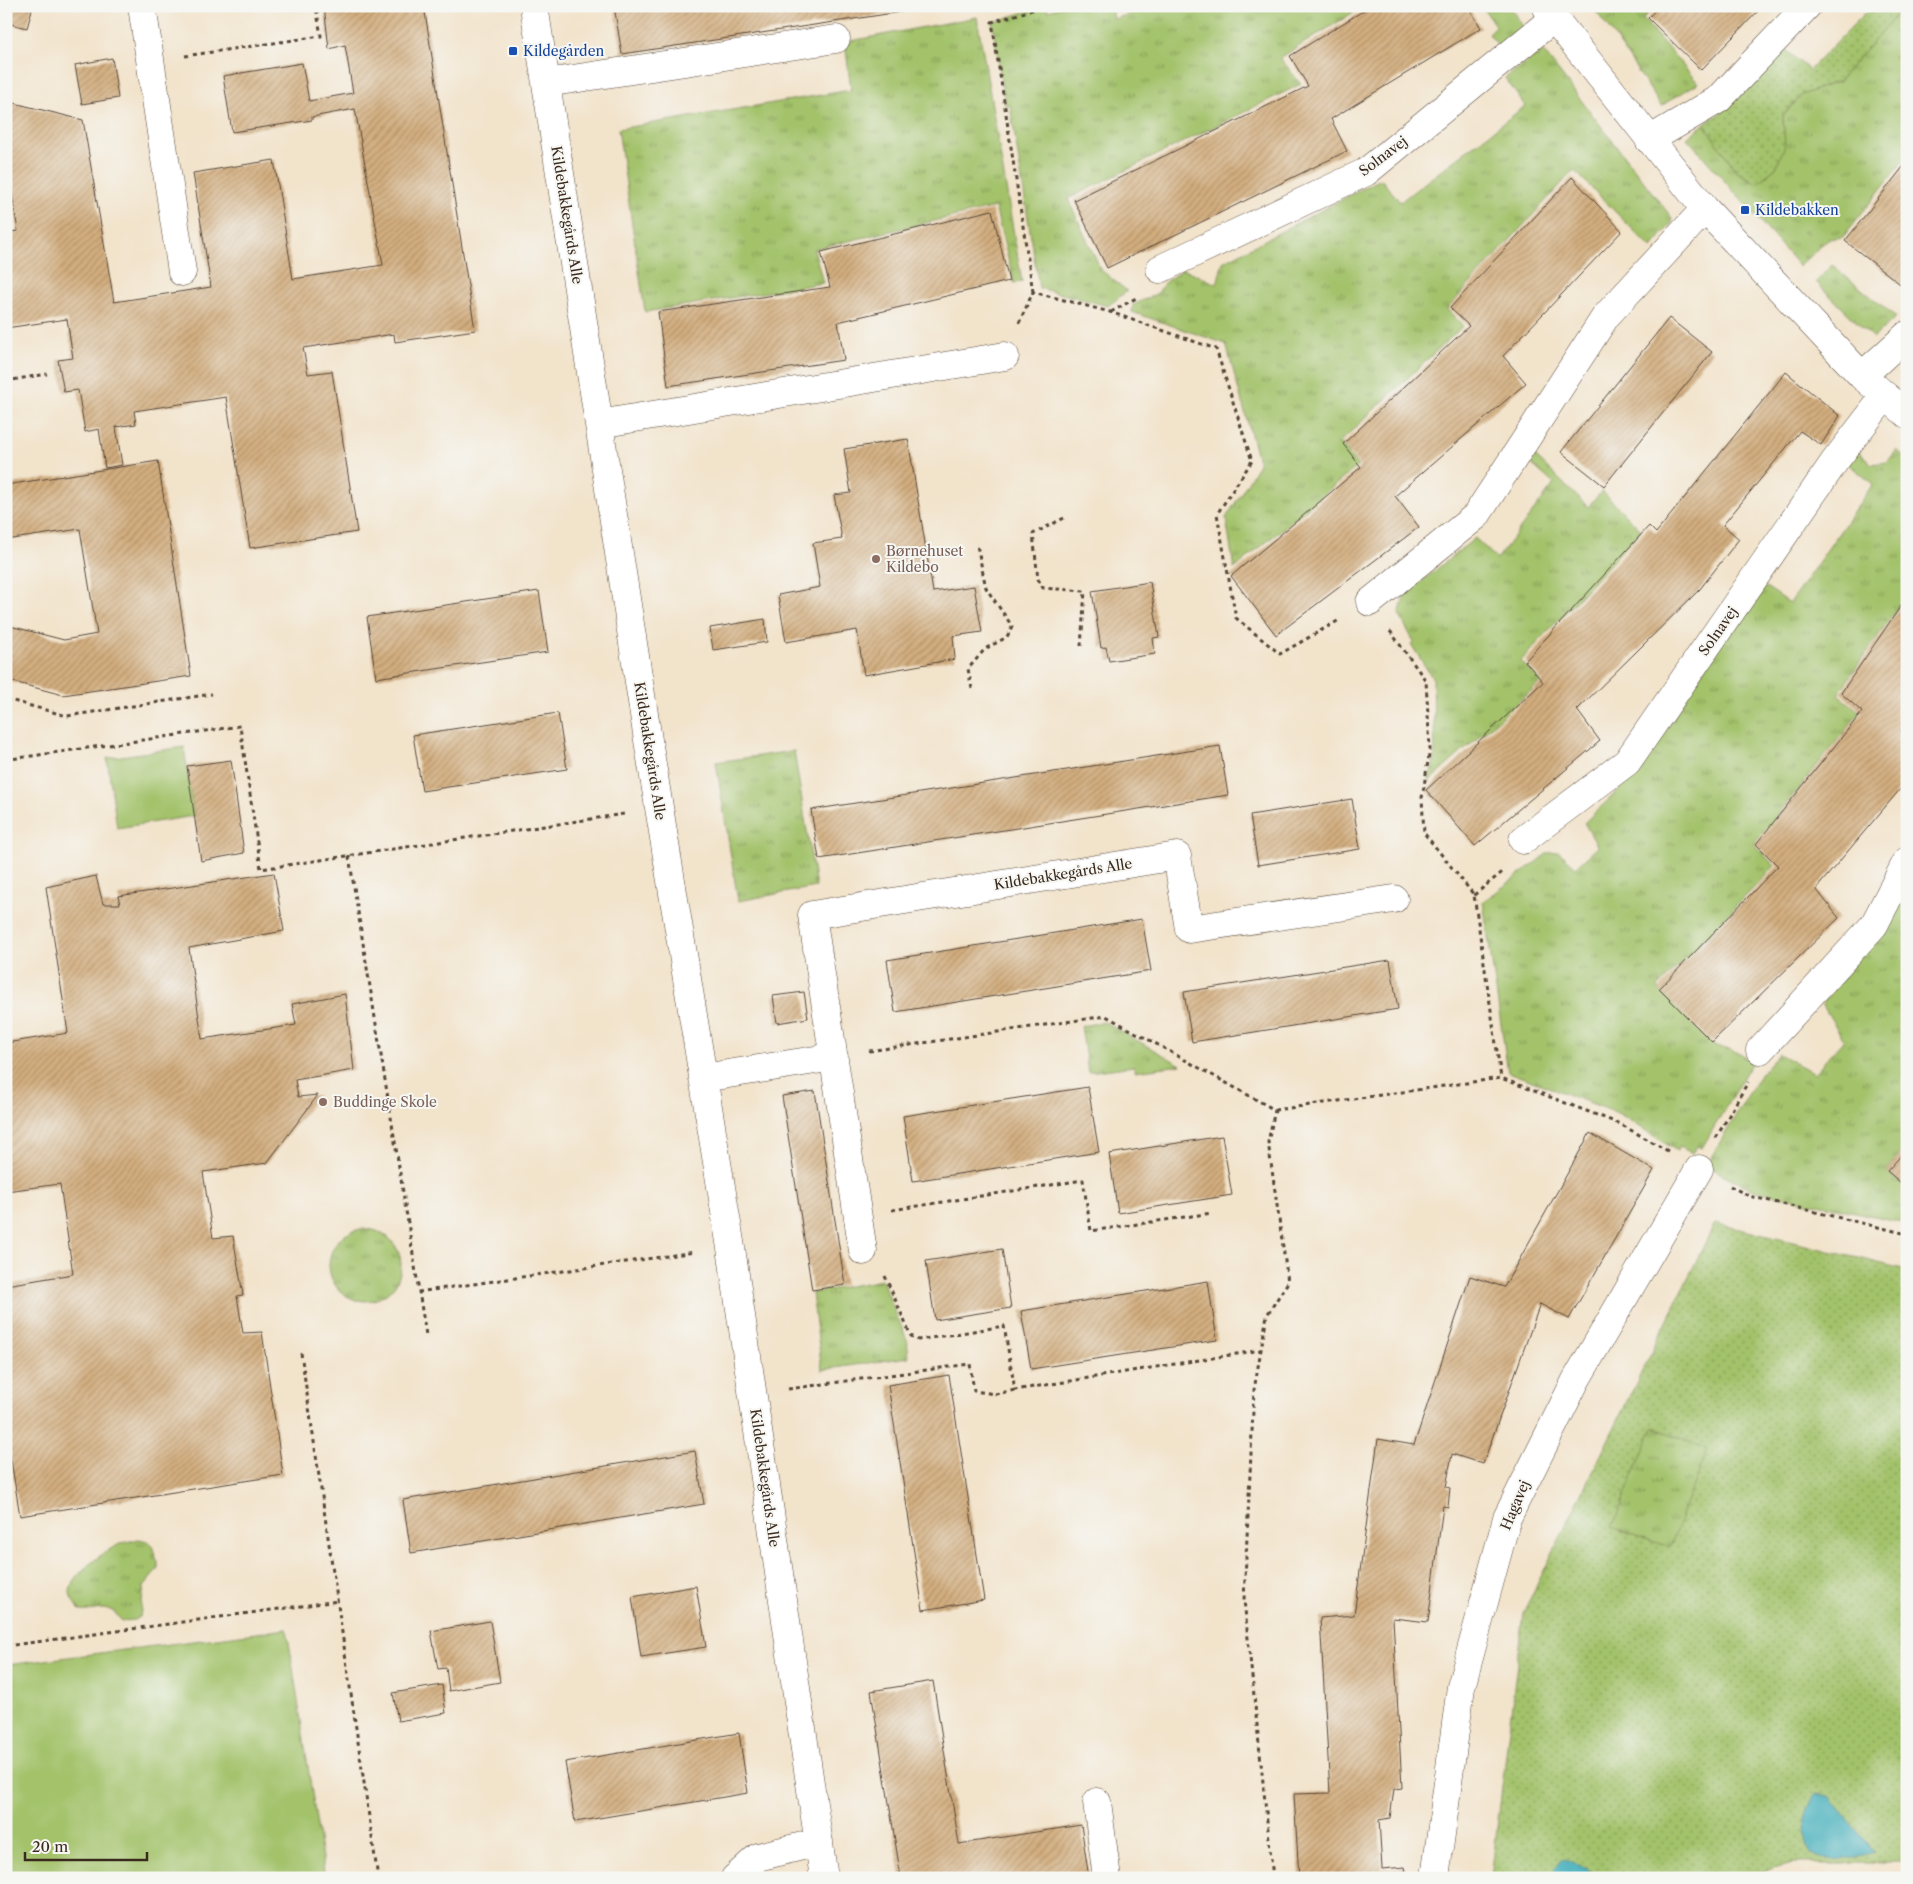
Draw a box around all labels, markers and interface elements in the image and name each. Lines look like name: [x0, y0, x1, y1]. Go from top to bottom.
place label: Kildegården: [523, 42, 604, 60]
marker: Kildegården: [507, 45, 519, 57]
street label: Solnavej: [1355, 132, 1411, 180]
street label: Kildebakkegårds Alle: [547, 145, 587, 286]
place label: Kildebakken: [1755, 201, 1839, 219]
marker: Kildebakken: [1739, 204, 1751, 216]
place label: Børnehuset Kildebo: [886, 542, 963, 576]
marker: Børnehuset Kildebo: [870, 553, 882, 565]
street label: Solnavej: [1695, 603, 1741, 659]
street label: Kildebakkegårds Alle: [630, 681, 670, 822]
street label: Kildebakkegårds Alle: [993, 854, 1134, 894]
place label: Buddinge Skole: [333, 1093, 437, 1111]
marker: Buddinge Skole: [317, 1096, 329, 1108]
street label: Kildebakkegårds Alle: [746, 1408, 784, 1549]
street label: Hagavej: [1496, 1477, 1534, 1533]
scale bar: [25, 1829, 148, 1861]
text: 20 m: [32, 1837, 68, 1856]

